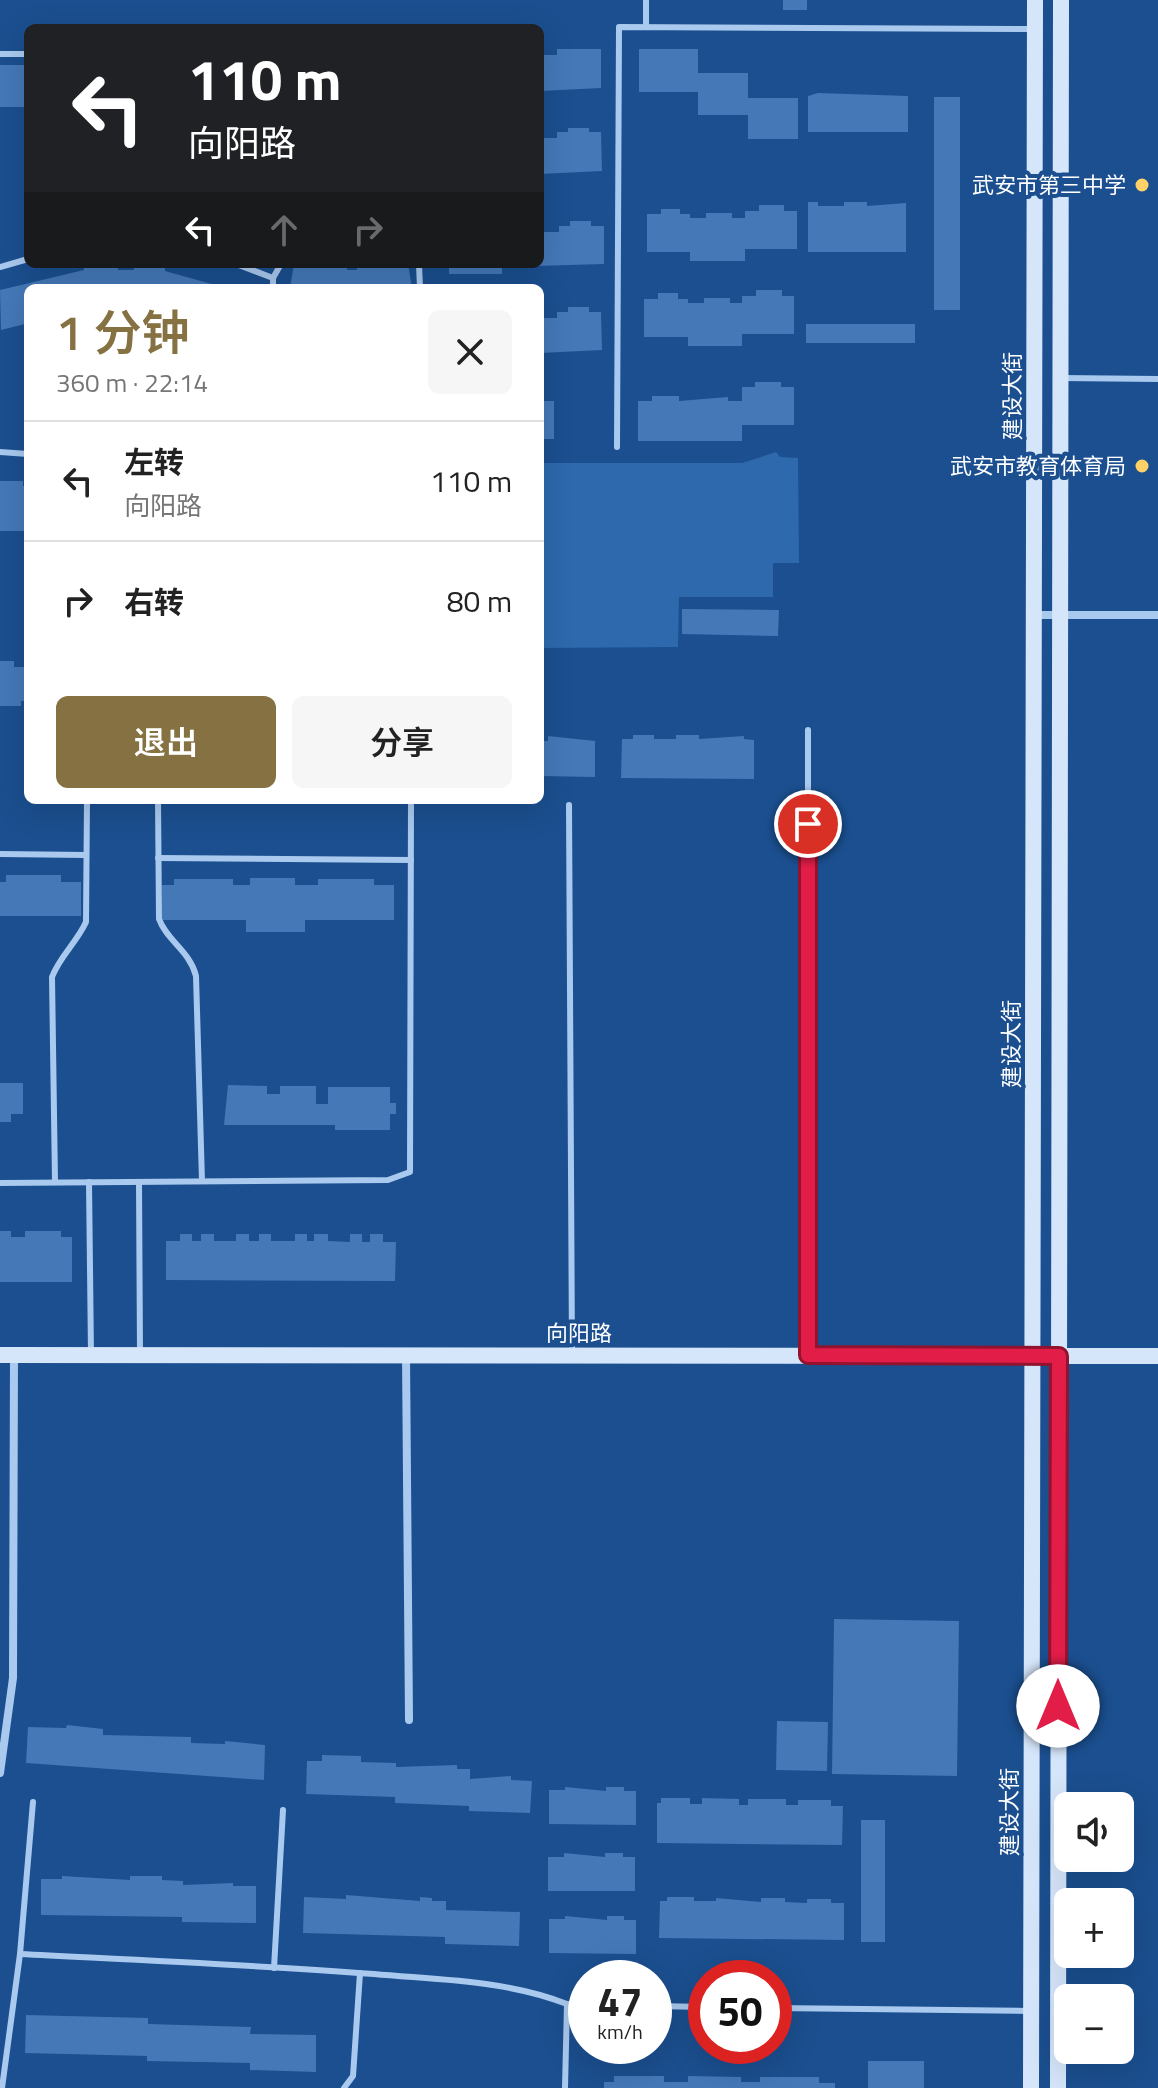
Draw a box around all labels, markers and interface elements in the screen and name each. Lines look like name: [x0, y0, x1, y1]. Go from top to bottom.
text: 110 m: [188, 37, 341, 122]
icon: left: [56, 56, 160, 160]
text: 向阳路: [188, 115, 296, 170]
place label: 武安市第三中学: [972, 168, 1126, 202]
marker: 武安市第三中学: [1133, 176, 1151, 194]
icon: left: [178, 208, 222, 252]
icon: ahead: [262, 208, 306, 252]
icon: right: [346, 208, 390, 252]
text: 1 分钟: [56, 296, 189, 369]
button: close: [428, 310, 512, 394]
street label: 建设大街: [995, 352, 1029, 440]
text: 360 m · 22:14: [56, 363, 208, 402]
text: 左转: [124, 439, 184, 485]
place label: 武安市教育体育局: [950, 449, 1126, 483]
marker: 武安市教育体育局: [1133, 457, 1151, 475]
text: 110 m: [430, 458, 512, 504]
icon: left: [56, 459, 100, 503]
text: 向阳路: [124, 486, 202, 525]
text: 80 m: [447, 578, 512, 624]
icon: right: [56, 579, 100, 623]
text: 右转: [124, 579, 184, 625]
button: 退出: [56, 696, 276, 788]
button: 分享: [292, 696, 512, 788]
pin: [774, 790, 842, 858]
icon: arrive: [786, 802, 830, 846]
street label: 建设大街: [994, 1000, 1028, 1088]
street label: 向阳路: [546, 1316, 612, 1350]
position arrow: [1016, 1664, 1100, 1748]
street label: 建设大街: [992, 1768, 1026, 1856]
map controls: [1054, 1792, 1134, 2064]
button: sound: [1054, 1792, 1134, 1872]
button: +: [1054, 1888, 1134, 1968]
speed limit sign: 50: [688, 1960, 792, 2064]
text: 47: [598, 1971, 642, 2032]
button: −: [1054, 1984, 1134, 2064]
text: km/h: [597, 2016, 643, 2047]

